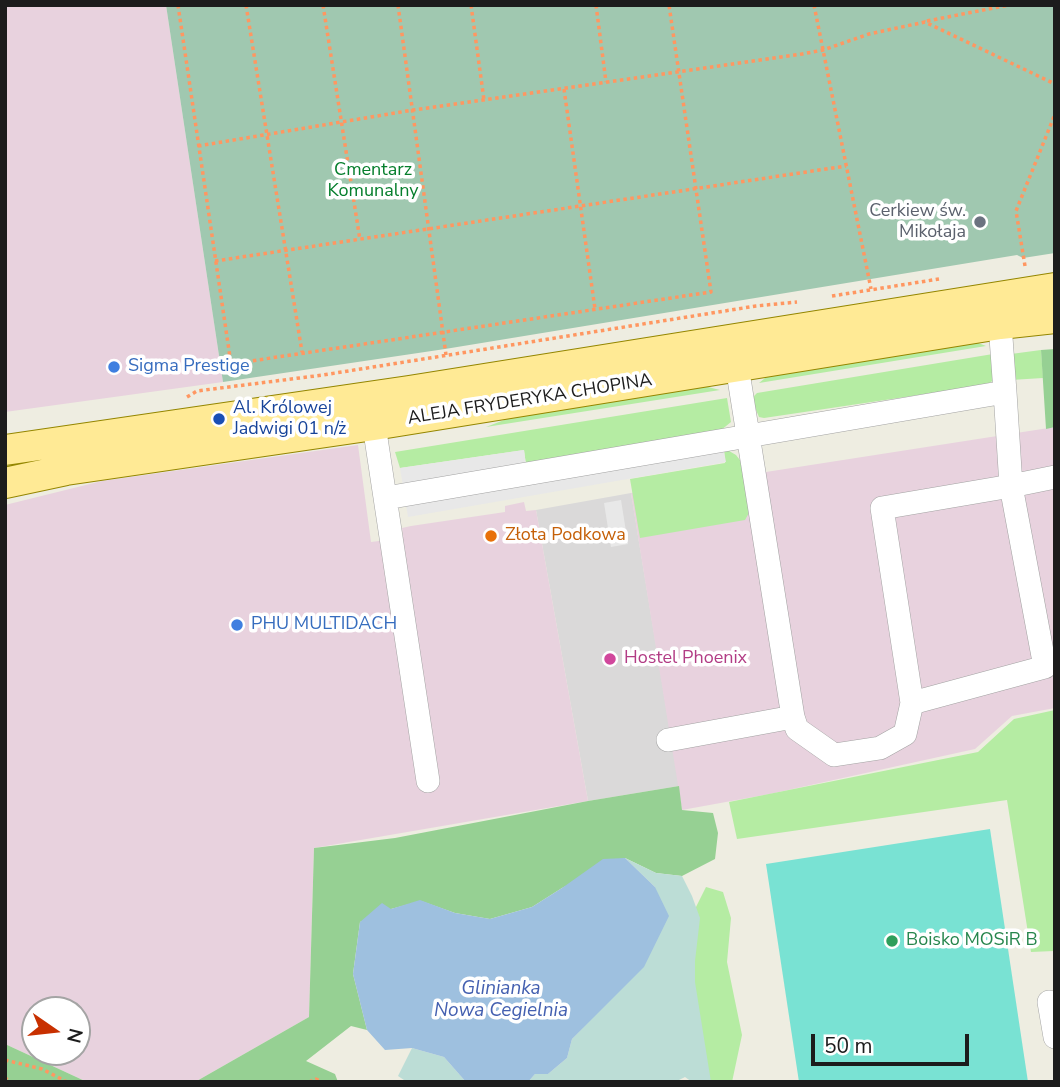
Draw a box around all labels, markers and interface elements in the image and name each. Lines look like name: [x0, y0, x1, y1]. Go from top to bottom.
park label: Cmentarz Komunalny: [327, 160, 419, 202]
place label: Cerkiew św. Mikołaja: [869, 201, 966, 244]
marker: Cerkiew św. Mikołaja: [972, 214, 988, 230]
place label: Sigma Prestige: [128, 356, 250, 378]
marker: Sigma Prestige: [106, 359, 122, 375]
street label: ALEJA FRYDERYKA CHOPINA: [406, 370, 654, 430]
place label: Al. Królowej Jadwigi 01 n/ż: [233, 398, 346, 440]
marker: Al. Królowej Jadwigi 01 n/ż: [211, 411, 227, 427]
place label: Złota Podkowa: [505, 525, 626, 547]
marker: Złota Podkowa: [483, 528, 499, 544]
place label: PHU MULTIDACH: [251, 614, 397, 636]
marker: PHU MULTIDACH: [229, 617, 245, 633]
place label: Hostel Phoenix: [624, 648, 747, 670]
marker: Hostel Phoenix: [602, 651, 618, 667]
place label: Boisko MOSiR B: [906, 930, 1038, 952]
marker: Boisko MOSiR B: [884, 933, 900, 949]
water label: Glinianka Nowa Cegielnia: [434, 978, 568, 1022]
north arrow: [21, 996, 91, 1066]
scale bar: [815, 1020, 972, 1064]
text: N: [60, 1026, 89, 1046]
text: 50 m: [824, 1032, 873, 1060]

